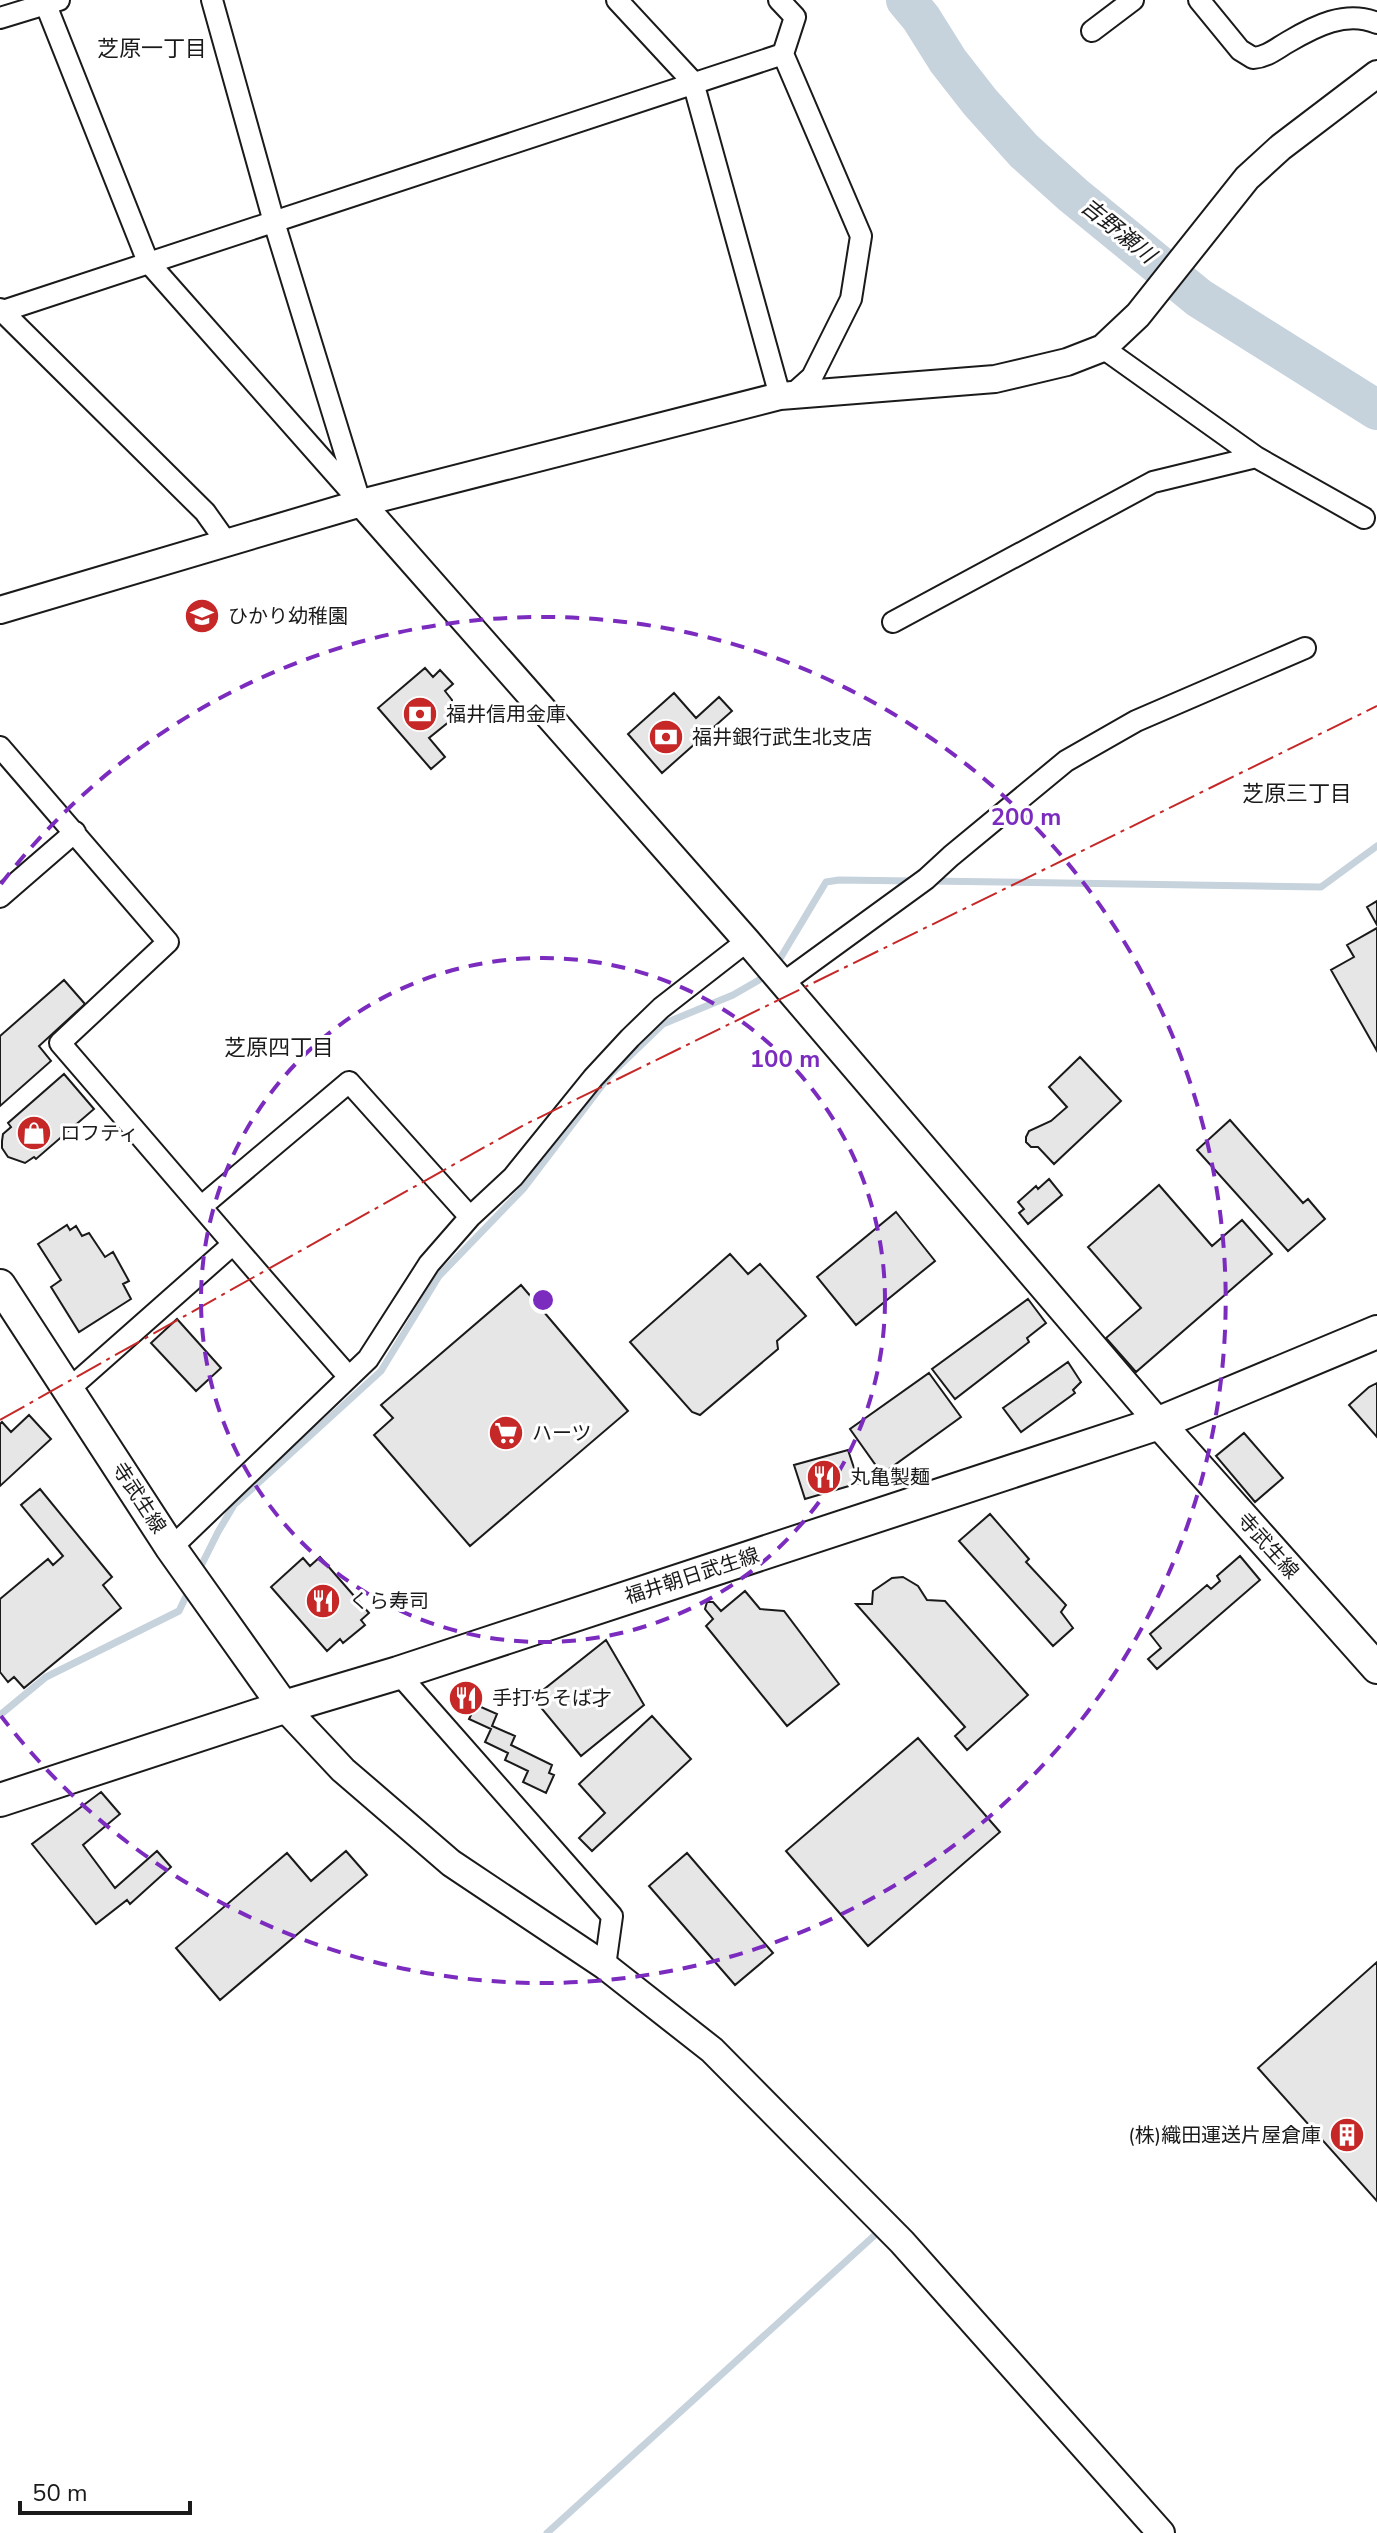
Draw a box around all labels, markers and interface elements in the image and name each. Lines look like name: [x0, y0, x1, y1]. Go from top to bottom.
district label: 芝原一丁目: [97, 34, 207, 64]
water label: 吉野瀬川: [1074, 192, 1163, 272]
school or university icon: ひかり幼稚園: [183, 597, 221, 635]
place label: ひかり幼稚園: [228, 603, 348, 630]
bank icon: 福井信用金庫: [401, 695, 439, 733]
place label: 福井信用金庫: [446, 701, 566, 728]
bank icon: 福井銀行武生北支店: [647, 718, 685, 756]
place label: 福井銀行武生北支店: [692, 724, 872, 751]
district label: 芝原三丁目: [1242, 779, 1352, 809]
text: 200 m: [991, 801, 1061, 833]
district label: 芝原四丁目: [224, 1033, 334, 1063]
text: 100 m: [750, 1043, 820, 1075]
shop icon: ロフティ: [15, 1114, 53, 1152]
place label: ロフティ: [60, 1120, 139, 1147]
centre of rings: [529, 1286, 557, 1314]
supermarket icon: ハーツ: [487, 1414, 525, 1452]
place label: ハーツ: [532, 1420, 592, 1447]
street label: 寺武生線: [106, 1457, 172, 1539]
restaurant icon: 丸亀製麺: [805, 1458, 843, 1496]
place label: 丸亀製麺: [850, 1464, 930, 1491]
street label: 寺武生線: [1231, 1507, 1305, 1585]
street label: 福井朝日武生線: [621, 1542, 763, 1610]
restaurant icon: くら寿司: [304, 1582, 342, 1620]
place label: くら寿司: [349, 1588, 429, 1615]
restaurant icon: 手打ちそば才: [447, 1679, 485, 1717]
place label: 手打ちそば才: [492, 1685, 612, 1712]
building icon: (株)織田運送片屋倉庫: [1328, 2116, 1366, 2154]
place label: (株)織田運送片屋倉庫: [1128, 2122, 1321, 2149]
scale bar: [20, 2465, 190, 2515]
text: 50 m: [32, 2477, 88, 2509]

